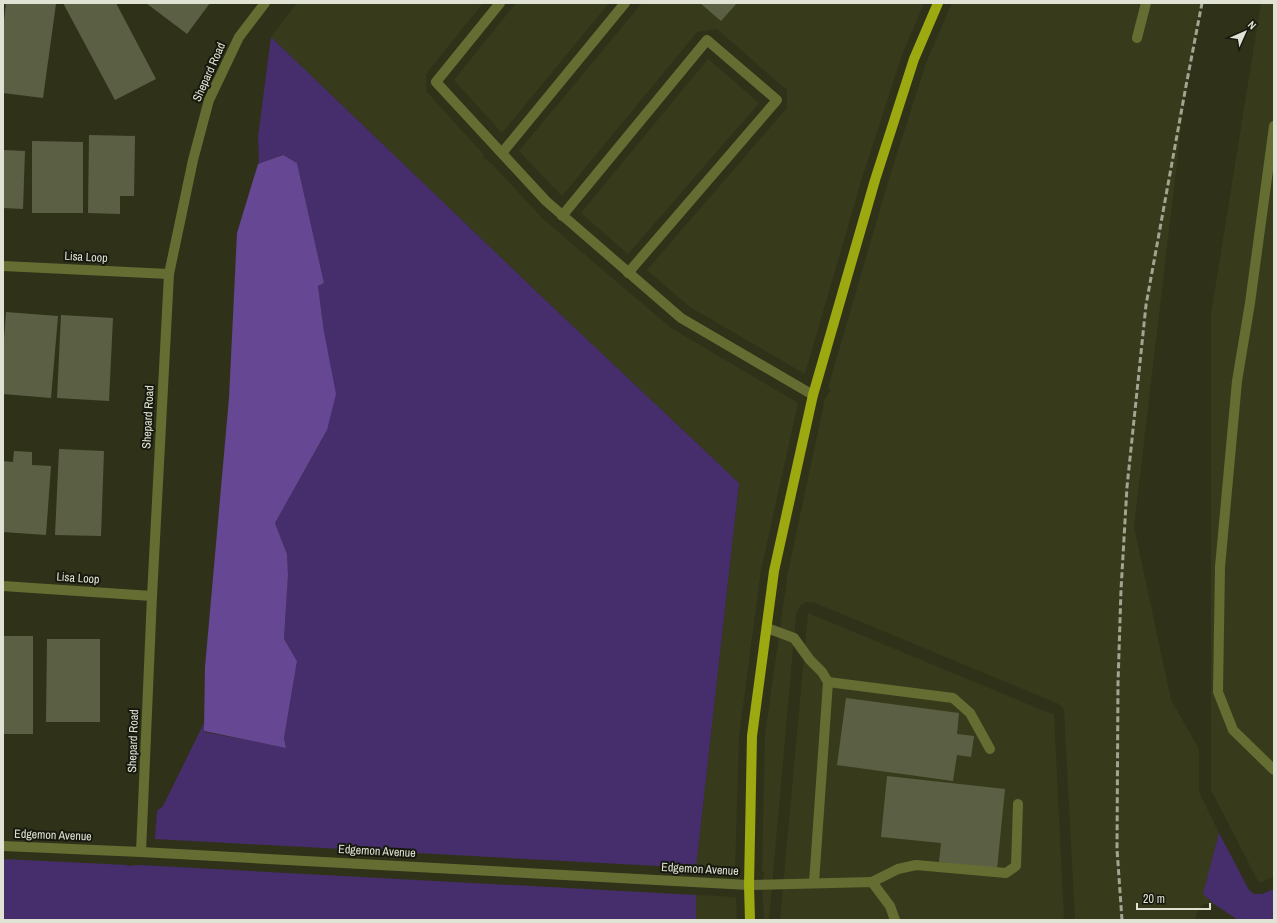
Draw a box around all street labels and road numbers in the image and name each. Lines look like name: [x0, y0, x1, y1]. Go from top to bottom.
street label: Shepard Road: [189, 40, 229, 104]
street label: Lisa Loop: [64, 248, 108, 266]
street label: Shepard Road: [138, 385, 158, 449]
street label: Lisa Loop: [56, 569, 100, 587]
street label: Shepard Road: [124, 709, 142, 773]
street label: Edgemon Avenue: [14, 826, 92, 844]
street label: Edgemon Avenue: [338, 841, 416, 861]
street label: Edgemon Avenue: [661, 859, 739, 879]

